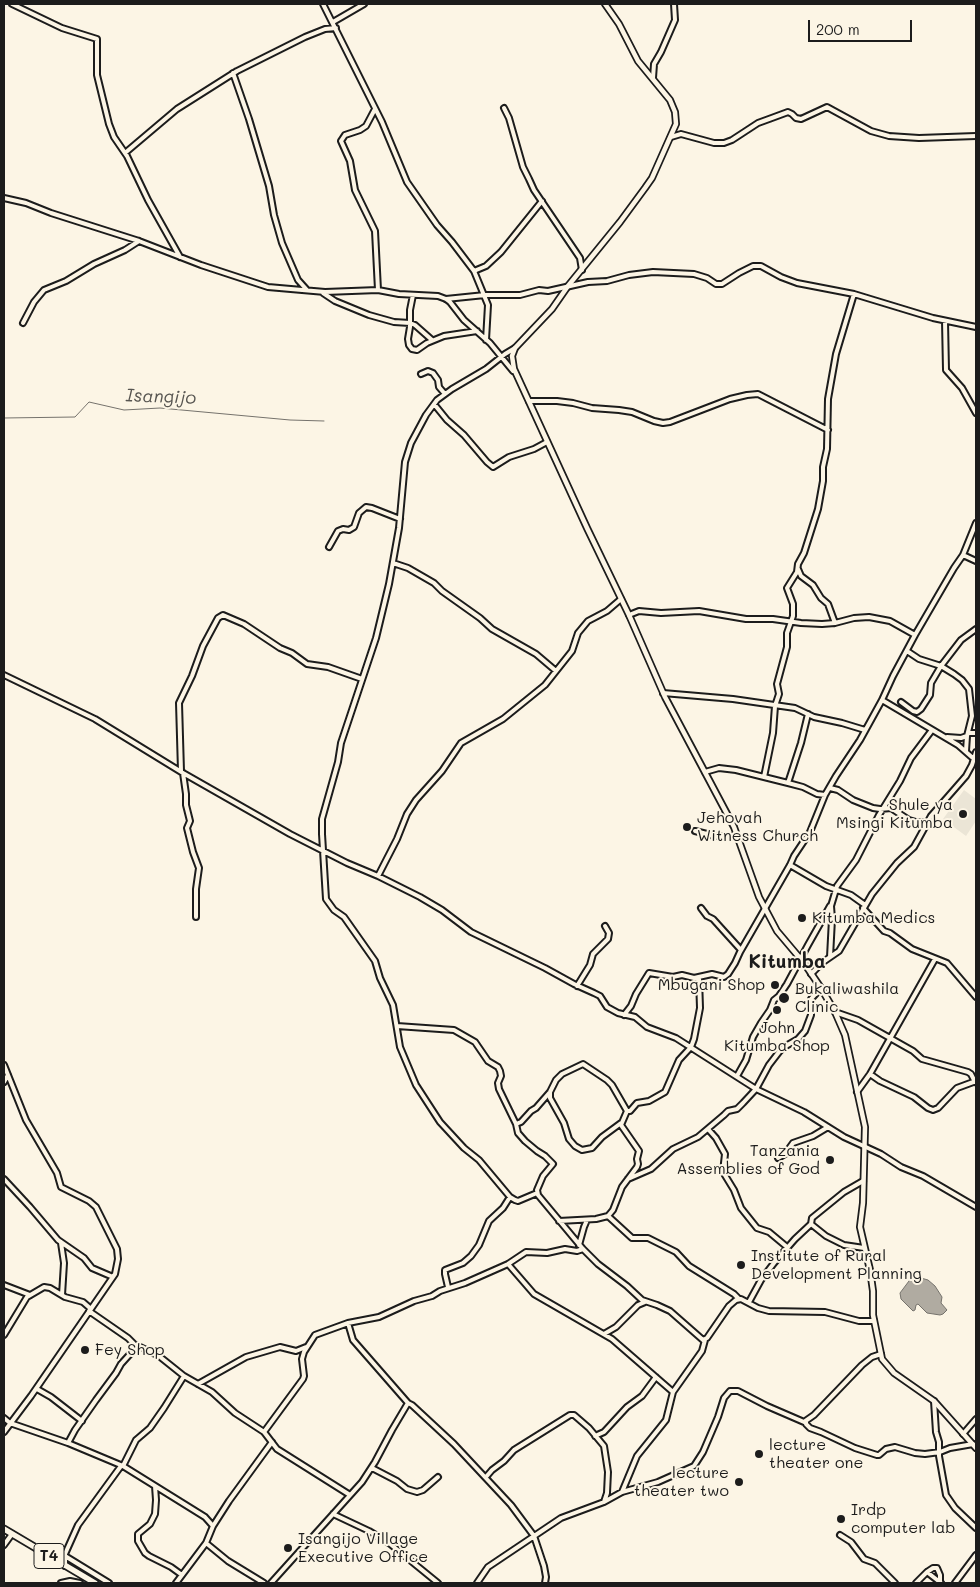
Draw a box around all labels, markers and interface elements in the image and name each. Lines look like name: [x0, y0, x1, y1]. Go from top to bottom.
scale bar: [810, 10, 914, 42]
text: 200 m: [816, 19, 860, 39]
water label: Isangijo: [125, 385, 197, 409]
place label: Shule ya Msingi Kitumba: [836, 795, 953, 833]
place label: Jehovah Witness Church: [697, 808, 818, 846]
marker: Shule ya Msingi Kitumba: [957, 808, 969, 820]
marker: Jehovah Witness Church: [681, 821, 693, 833]
place label: Kitumba Medics: [812, 908, 935, 928]
marker: Kitumba Medics: [796, 912, 808, 924]
district label: Kitumba: [748, 951, 826, 973]
place label: Mbugani Shop: [658, 975, 765, 995]
marker: Mbugani Shop: [769, 979, 781, 991]
place label: Bukaliwashila Clinic: [795, 979, 899, 1017]
marker: Bukaliwashila Clinic: [777, 991, 791, 1005]
marker: John Kitumba Shop: [771, 1004, 783, 1016]
place label: John Kitumba Shop: [724, 1018, 830, 1056]
place label: Tanzania Assemblies of God: [676, 1141, 820, 1179]
marker: Tanzania Assemblies of God: [824, 1154, 836, 1166]
place label: Institute of Rural Development Planning: [751, 1246, 922, 1284]
marker: Institute of Rural Development Planning: [735, 1259, 747, 1271]
place label: Fey Shop: [95, 1340, 165, 1360]
marker: Fey Shop: [79, 1344, 91, 1356]
place label: lecture theater one: [769, 1435, 863, 1473]
marker: lecture theater one: [753, 1448, 765, 1460]
place label: lecture theater two: [634, 1463, 729, 1501]
marker: lecture theater two: [733, 1476, 745, 1488]
place label: Irdp computer lab: [851, 1500, 956, 1538]
marker: Irdp computer lab: [835, 1513, 847, 1525]
place label: Isangijo Village Executive Office: [298, 1529, 428, 1567]
marker: Isangijo Village Executive Office: [282, 1542, 294, 1554]
road number: T4: [34, 1544, 64, 1568]

